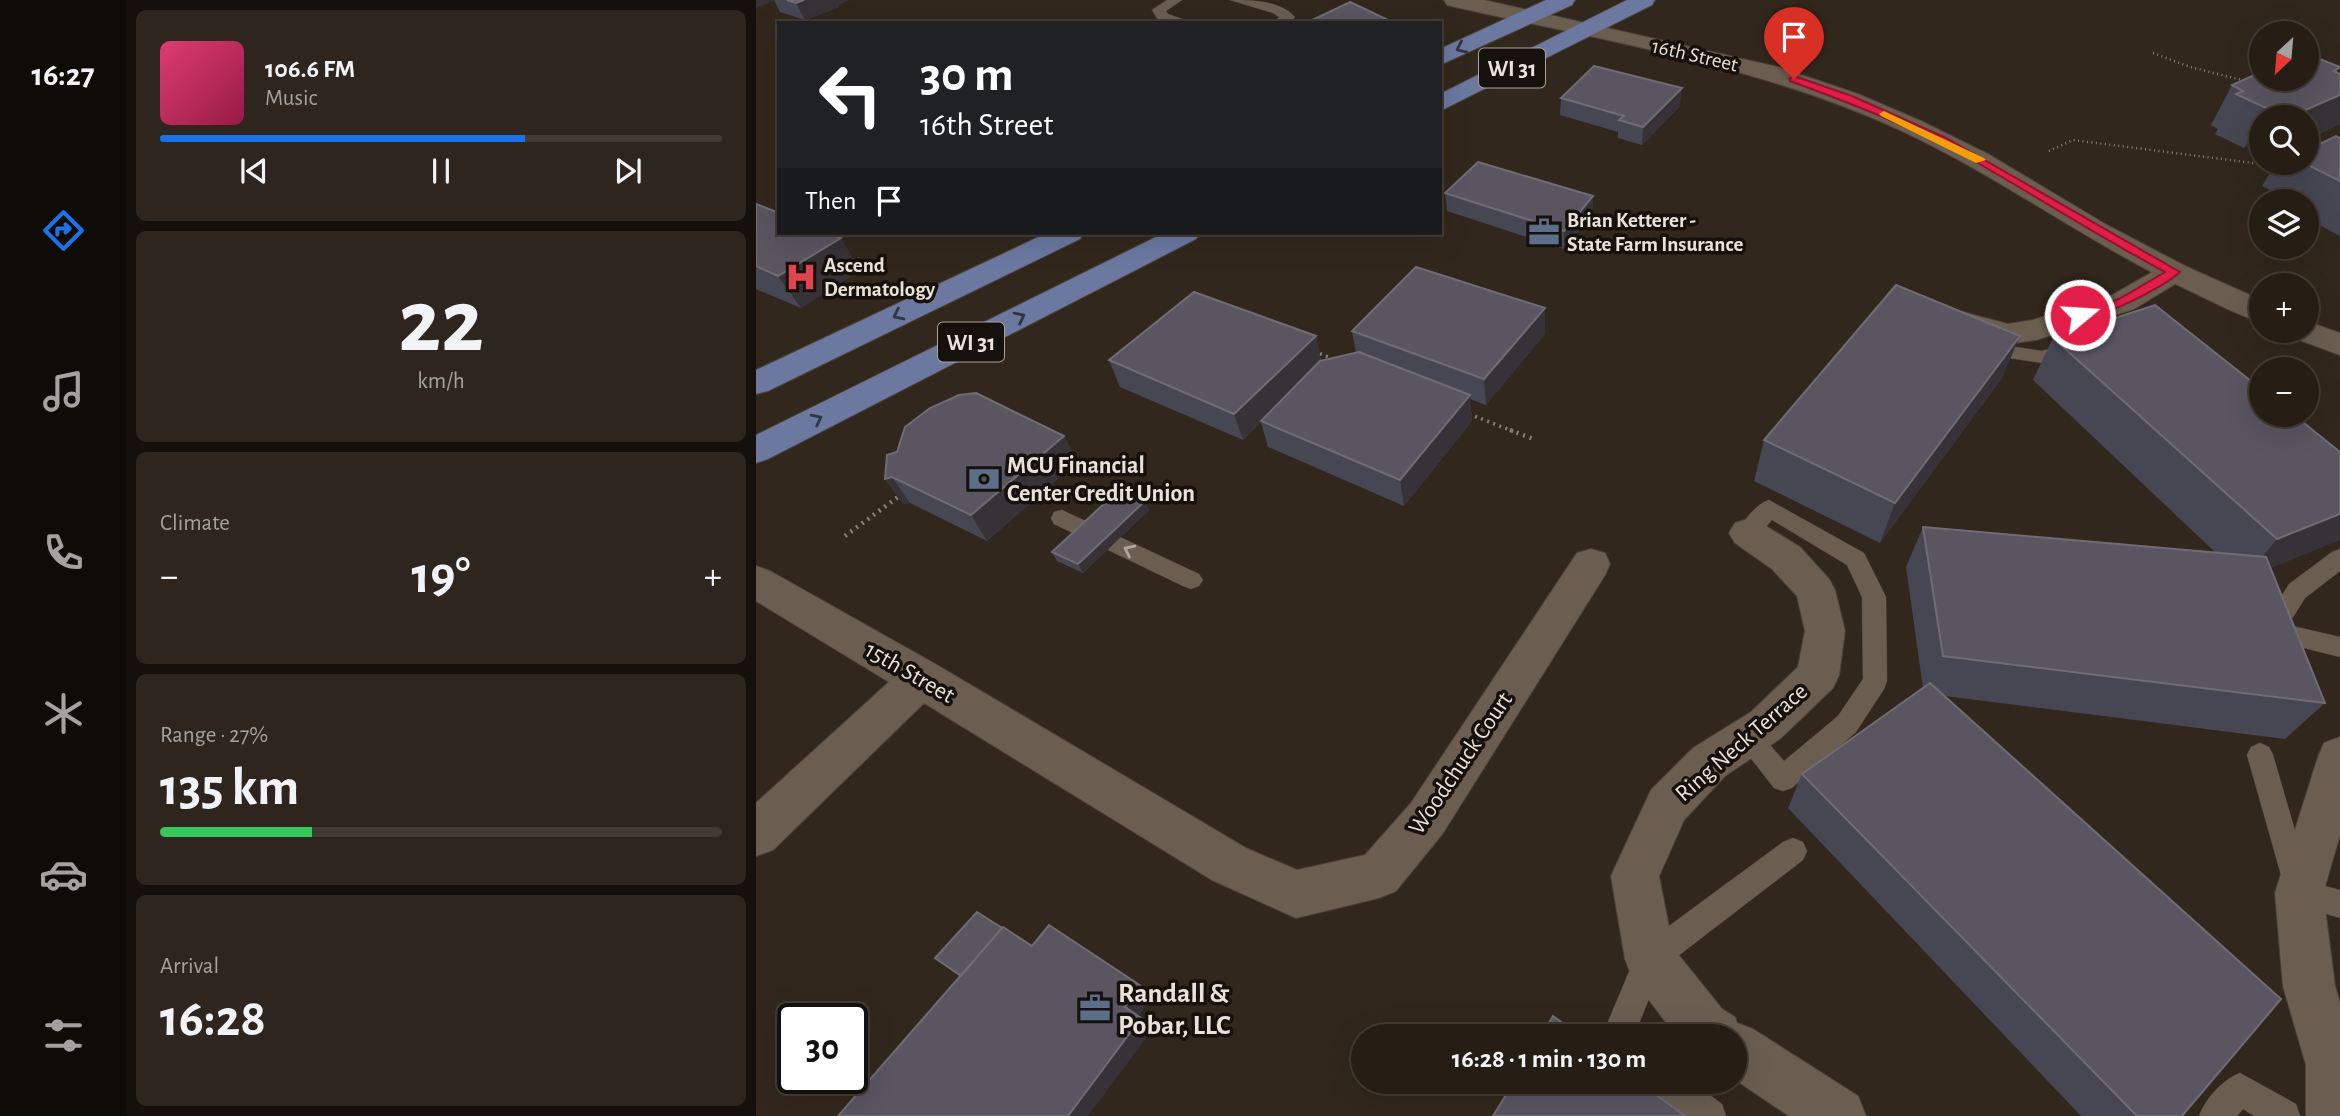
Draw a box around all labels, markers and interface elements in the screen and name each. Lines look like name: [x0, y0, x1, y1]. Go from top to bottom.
pin: [1764, 7, 1824, 79]
icon: arrive: [1775, 18, 1813, 56]
north arrow: [2249, 21, 2319, 91]
map controls: [2249, 21, 2319, 427]
street label: 16th Street: [1650, 35, 1740, 76]
one-way arrow: [1456, 40, 1468, 54]
road number: WI 31: [1479, 48, 1545, 88]
icon: left: [805, 49, 896, 140]
text: 30 m: [920, 51, 1014, 100]
text: 106.6 FM: [265, 56, 355, 82]
text: 16:27: [31, 59, 95, 91]
text: Music: [265, 87, 317, 110]
button: search: [2249, 105, 2319, 175]
text: 16th Street: [920, 109, 1054, 141]
icon: previous: [235, 152, 273, 190]
icon: pause: [422, 152, 460, 190]
icon: next: [609, 152, 647, 190]
icon: arrive: [870, 182, 908, 220]
text: Then: [805, 188, 856, 214]
button: layers: [2249, 189, 2319, 259]
icon: directions: [39, 206, 88, 255]
place label: Brian Ketterer - State Farm Insurance: [1567, 210, 1743, 255]
office icon: Brian Ketterer - State Farm Insurance: [1527, 215, 1561, 249]
place label: Ascend Dermatology: [824, 255, 936, 300]
hospital icon: Ascend Dermatology: [784, 260, 818, 294]
button: +: [2249, 273, 2319, 343]
text: 22: [398, 277, 484, 368]
position arrow: [2043, 278, 2117, 352]
one-way arrow: [892, 306, 905, 320]
one-way arrow: [1013, 311, 1025, 325]
road number: WI 31: [938, 322, 1004, 362]
button: −: [2249, 357, 2319, 427]
icon: music: [39, 367, 88, 416]
text: km/h: [417, 370, 465, 393]
one-way arrow: [810, 414, 822, 428]
place label: MCU Financial Center Credit Union: [1007, 454, 1195, 506]
bank icon: MCU Financial Center Credit Union: [967, 462, 1001, 496]
text: Climate: [160, 512, 230, 535]
icon: phone: [39, 528, 88, 577]
one-way arrow: [1124, 545, 1136, 559]
text: 19°: [411, 550, 471, 602]
text: −: [160, 558, 178, 596]
text: +: [704, 558, 722, 596]
street label: 15th Street: [861, 638, 959, 708]
street label: Ring Neck Terrace: [1671, 679, 1812, 806]
street label: Woodchuck Court: [1405, 688, 1517, 839]
icon: climate: [39, 689, 88, 738]
text: Range · 27%: [160, 724, 268, 747]
text: 135 km: [160, 762, 299, 814]
icon: car: [39, 850, 88, 899]
text: Arrival: [160, 955, 219, 978]
place label: Randall & Pobar, LLC: [1118, 980, 1231, 1040]
office icon: Randall & Pobar, LLC: [1078, 991, 1112, 1025]
text: 16:28: [160, 993, 266, 1045]
speed limit sign: 30: [777, 1003, 868, 1094]
icon: filters: [39, 1011, 88, 1060]
text: 16:28 · 1 min · 130 m: [1452, 1046, 1646, 1072]

